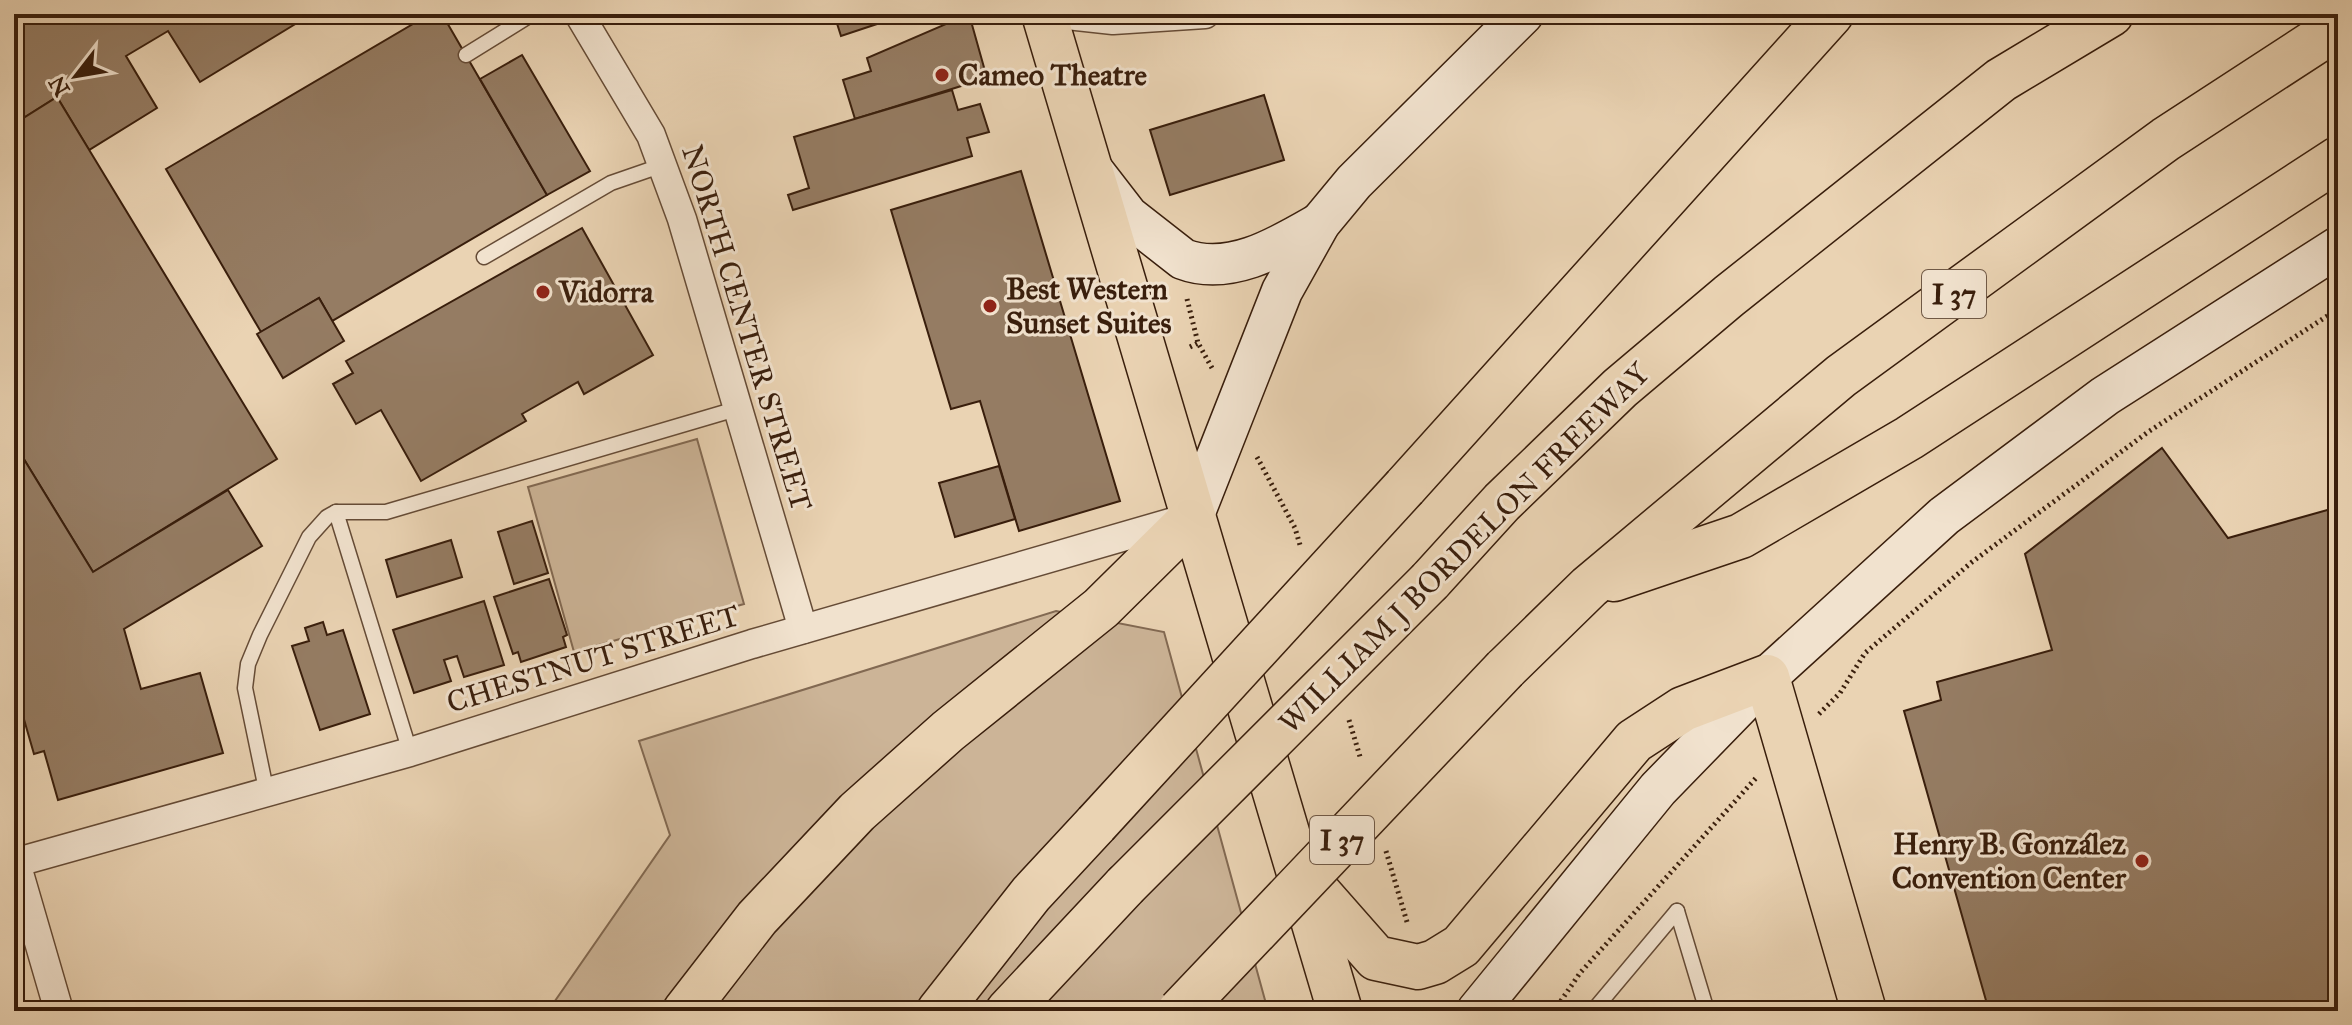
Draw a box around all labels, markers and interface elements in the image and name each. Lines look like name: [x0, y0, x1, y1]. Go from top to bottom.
north arrow: [36, 36, 116, 116]
place label: Cameo Theatre: [958, 57, 1148, 93]
marker: Cameo Theatre: [933, 66, 951, 84]
text: N: [43, 71, 76, 101]
street label: NORTH CENTER STREET: [674, 141, 820, 515]
road number: I 37: [1922, 270, 1986, 318]
place label: Best Western Sunset Suites: [1006, 271, 1171, 341]
place label: Vidorra: [558, 274, 655, 310]
marker: Vidorra: [534, 283, 552, 301]
marker: Best Western Sunset Suites: [981, 297, 999, 315]
street label: WILLIAM J BORDELON FREEWAY: [1271, 355, 1657, 741]
street label: CHESTNUT STREET: [442, 597, 744, 721]
road number: I 37: [1310, 816, 1374, 864]
place label: Henry B. González Convention Center: [1892, 826, 2127, 896]
marker: Henry B. González Convention Center: [2133, 852, 2151, 870]

